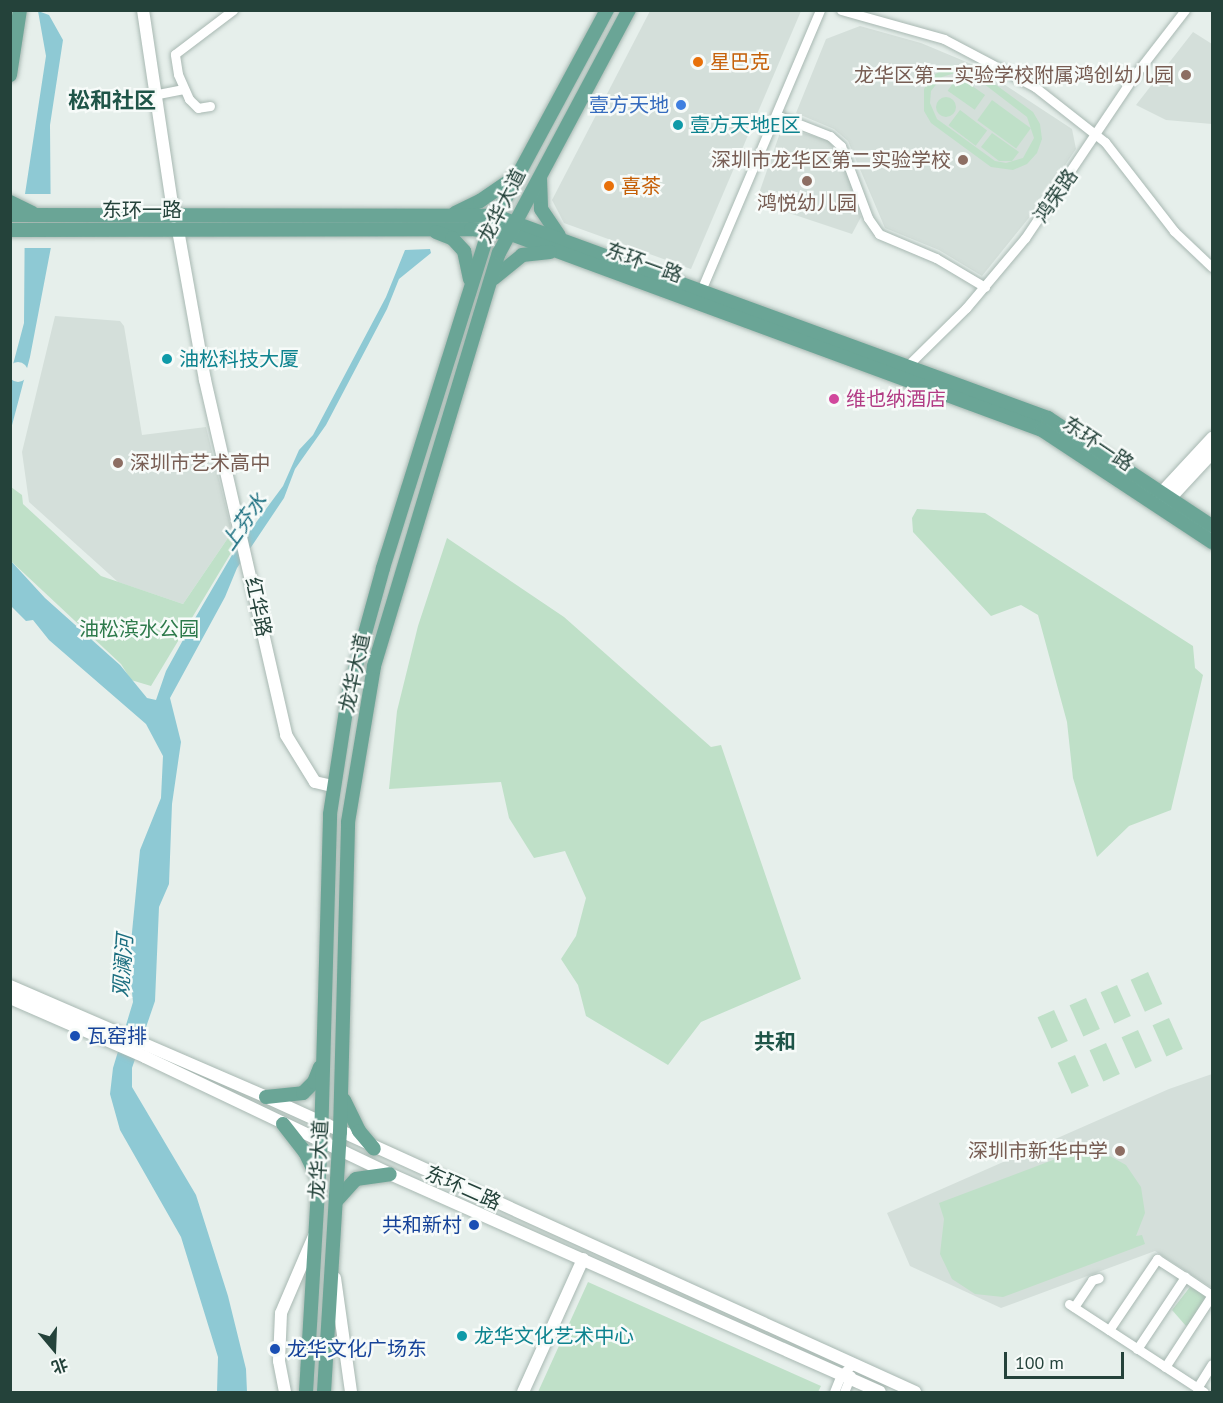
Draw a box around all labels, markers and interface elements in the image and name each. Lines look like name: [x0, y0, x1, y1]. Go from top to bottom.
place label: 星巴克: [710, 50, 770, 74]
marker: 星巴克: [691, 55, 705, 69]
place label: 龙华区第二实验学校附属鸿创幼儿园: [854, 63, 1174, 87]
marker: 龙华区第二实验学校附属鸿创幼儿园: [1179, 68, 1193, 82]
district label: 松和社区: [68, 88, 156, 114]
place label: 壹方天地: [589, 93, 669, 117]
marker: 壹方天地: [674, 98, 688, 112]
place label: 壹方天地E区: [690, 113, 801, 137]
marker: 壹方天地E区: [671, 118, 685, 132]
place label: 深圳市龙华区第二实验学校: [711, 148, 951, 172]
marker: 深圳市龙华区第二实验学校: [956, 153, 970, 167]
street label: 龙华大道: [473, 165, 531, 247]
street label: 鸿荣路: [1029, 165, 1083, 227]
place label: 喜茶: [621, 174, 661, 198]
marker: 鸿悦幼儿园: [800, 174, 814, 188]
marker: 喜茶: [602, 179, 616, 193]
place label: 鸿悦幼儿园: [757, 191, 857, 215]
street label: 东环一路: [102, 198, 182, 222]
street label: 东环一路: [602, 238, 686, 288]
place label: 油松科技大厦: [179, 347, 299, 371]
marker: 油松科技大厦: [160, 352, 174, 366]
place label: 维也纳酒店: [846, 387, 946, 411]
marker: 维也纳酒店: [827, 392, 841, 406]
street label: 东环一路: [1058, 412, 1138, 476]
place label: 深圳市艺术高中: [130, 451, 270, 475]
marker: 深圳市艺术高中: [111, 456, 125, 470]
water label: 上芬水: [216, 489, 272, 555]
street label: 红华路: [240, 575, 276, 639]
park label: 油松滨水公园: [79, 617, 199, 641]
street label: 龙华大道: [335, 631, 375, 715]
water label: 观澜河: [108, 934, 138, 998]
place label: 瓦窑排: [87, 1024, 147, 1048]
marker: 瓦窑排: [68, 1029, 82, 1043]
district label: 共和: [754, 1029, 796, 1055]
street label: 龙华大道: [305, 1119, 333, 1201]
place label: 深圳市新华中学: [968, 1139, 1108, 1163]
marker: 深圳市新华中学: [1113, 1144, 1127, 1158]
street label: 东环二路: [422, 1161, 504, 1215]
place label: 共和新村: [382, 1213, 462, 1237]
marker: 共和新村: [467, 1218, 481, 1232]
north arrow: [24, 1319, 84, 1379]
place label: 龙华文化艺术中心: [474, 1324, 634, 1348]
marker: 龙华文化艺术中心: [455, 1329, 469, 1343]
place label: 龙华文化广场东: [287, 1337, 427, 1361]
scale bar: [1007, 1340, 1127, 1378]
marker: 龙华文化广场东: [268, 1342, 282, 1356]
text: 100 m: [1015, 1351, 1064, 1374]
text: 北: [49, 1354, 71, 1378]

